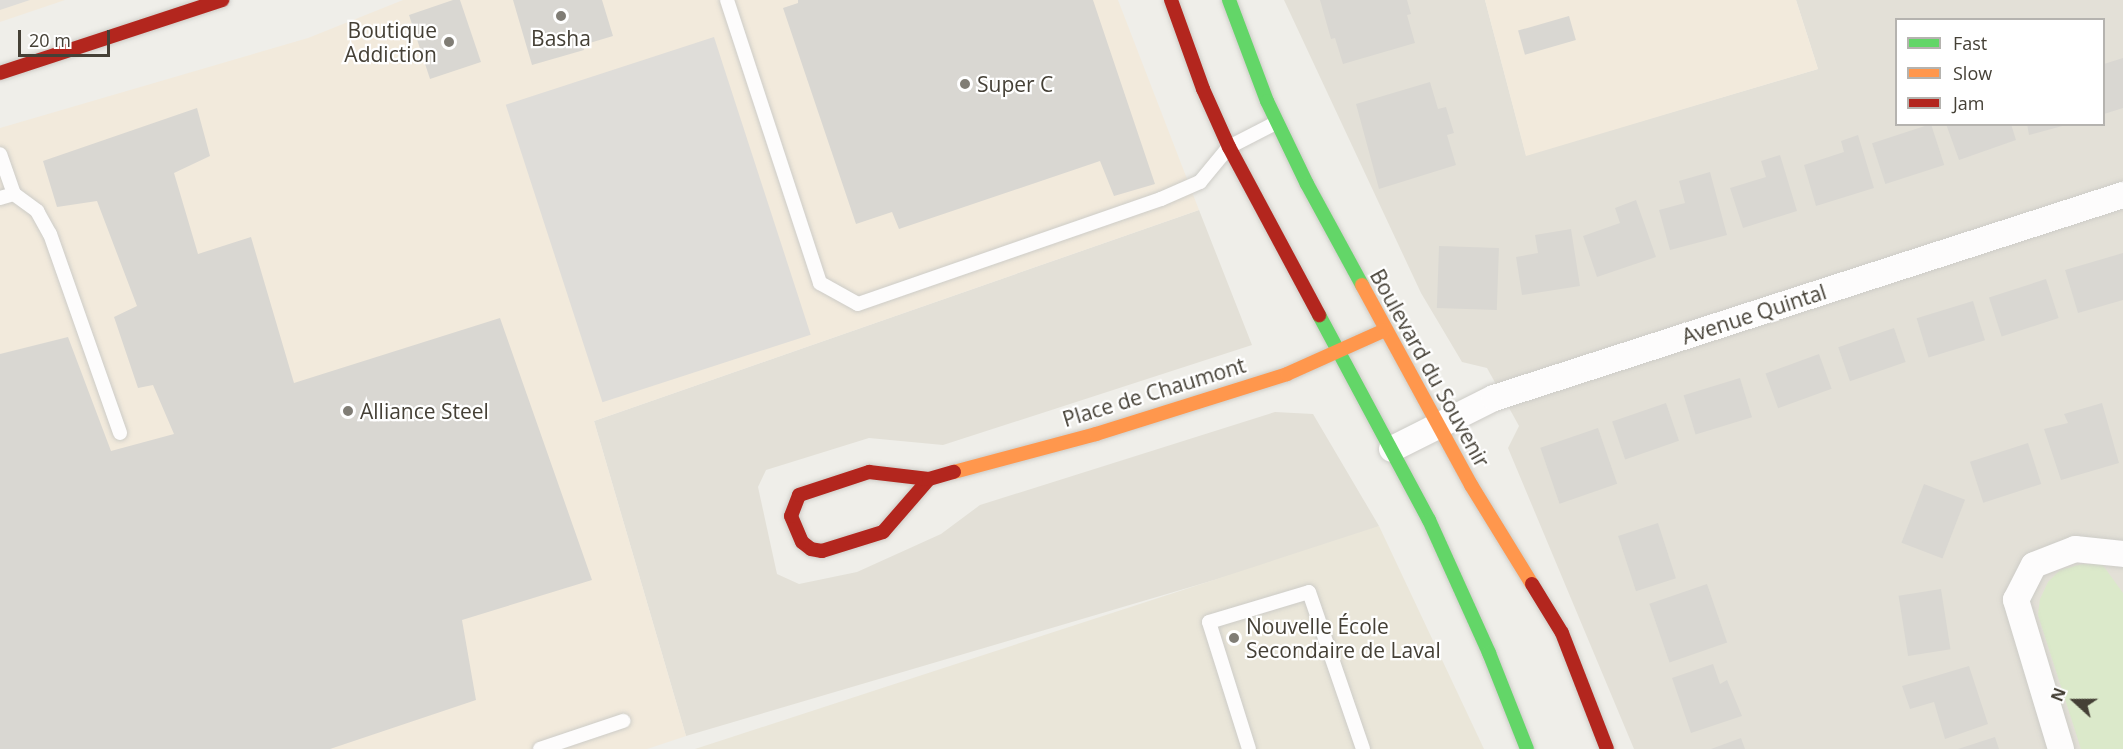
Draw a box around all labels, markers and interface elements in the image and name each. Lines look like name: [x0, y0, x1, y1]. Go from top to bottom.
marker: Basha: [554, 9, 568, 23]
place label: Boutique Addiction: [344, 17, 437, 67]
scale bar: [21, 18, 112, 56]
legend: [1895, 18, 2105, 126]
place label: Basha: [531, 25, 591, 51]
text: 20 m: [29, 28, 71, 52]
text: Fast: [1953, 31, 1987, 55]
marker: Boutique Addiction: [442, 35, 456, 49]
text: Slow: [1953, 61, 1992, 85]
place label: Super C: [977, 71, 1053, 97]
marker: Super C: [958, 77, 972, 91]
text: Jam: [1953, 91, 1985, 115]
street label: Boulevard du Souvenir: [1365, 265, 1495, 471]
street label: Avenue Quintal: [1679, 279, 1829, 349]
street label: Place de Chaumont: [1059, 352, 1249, 432]
place label: Alliance Steel: [360, 398, 489, 424]
marker: Alliance Steel: [341, 404, 355, 418]
place label: Nouvelle École Secondaire de Laval: [1246, 613, 1441, 663]
marker: Nouvelle École Secondaire de Laval: [1227, 631, 1241, 645]
north arrow: [2045, 671, 2105, 731]
text: N: [2046, 685, 2071, 705]

